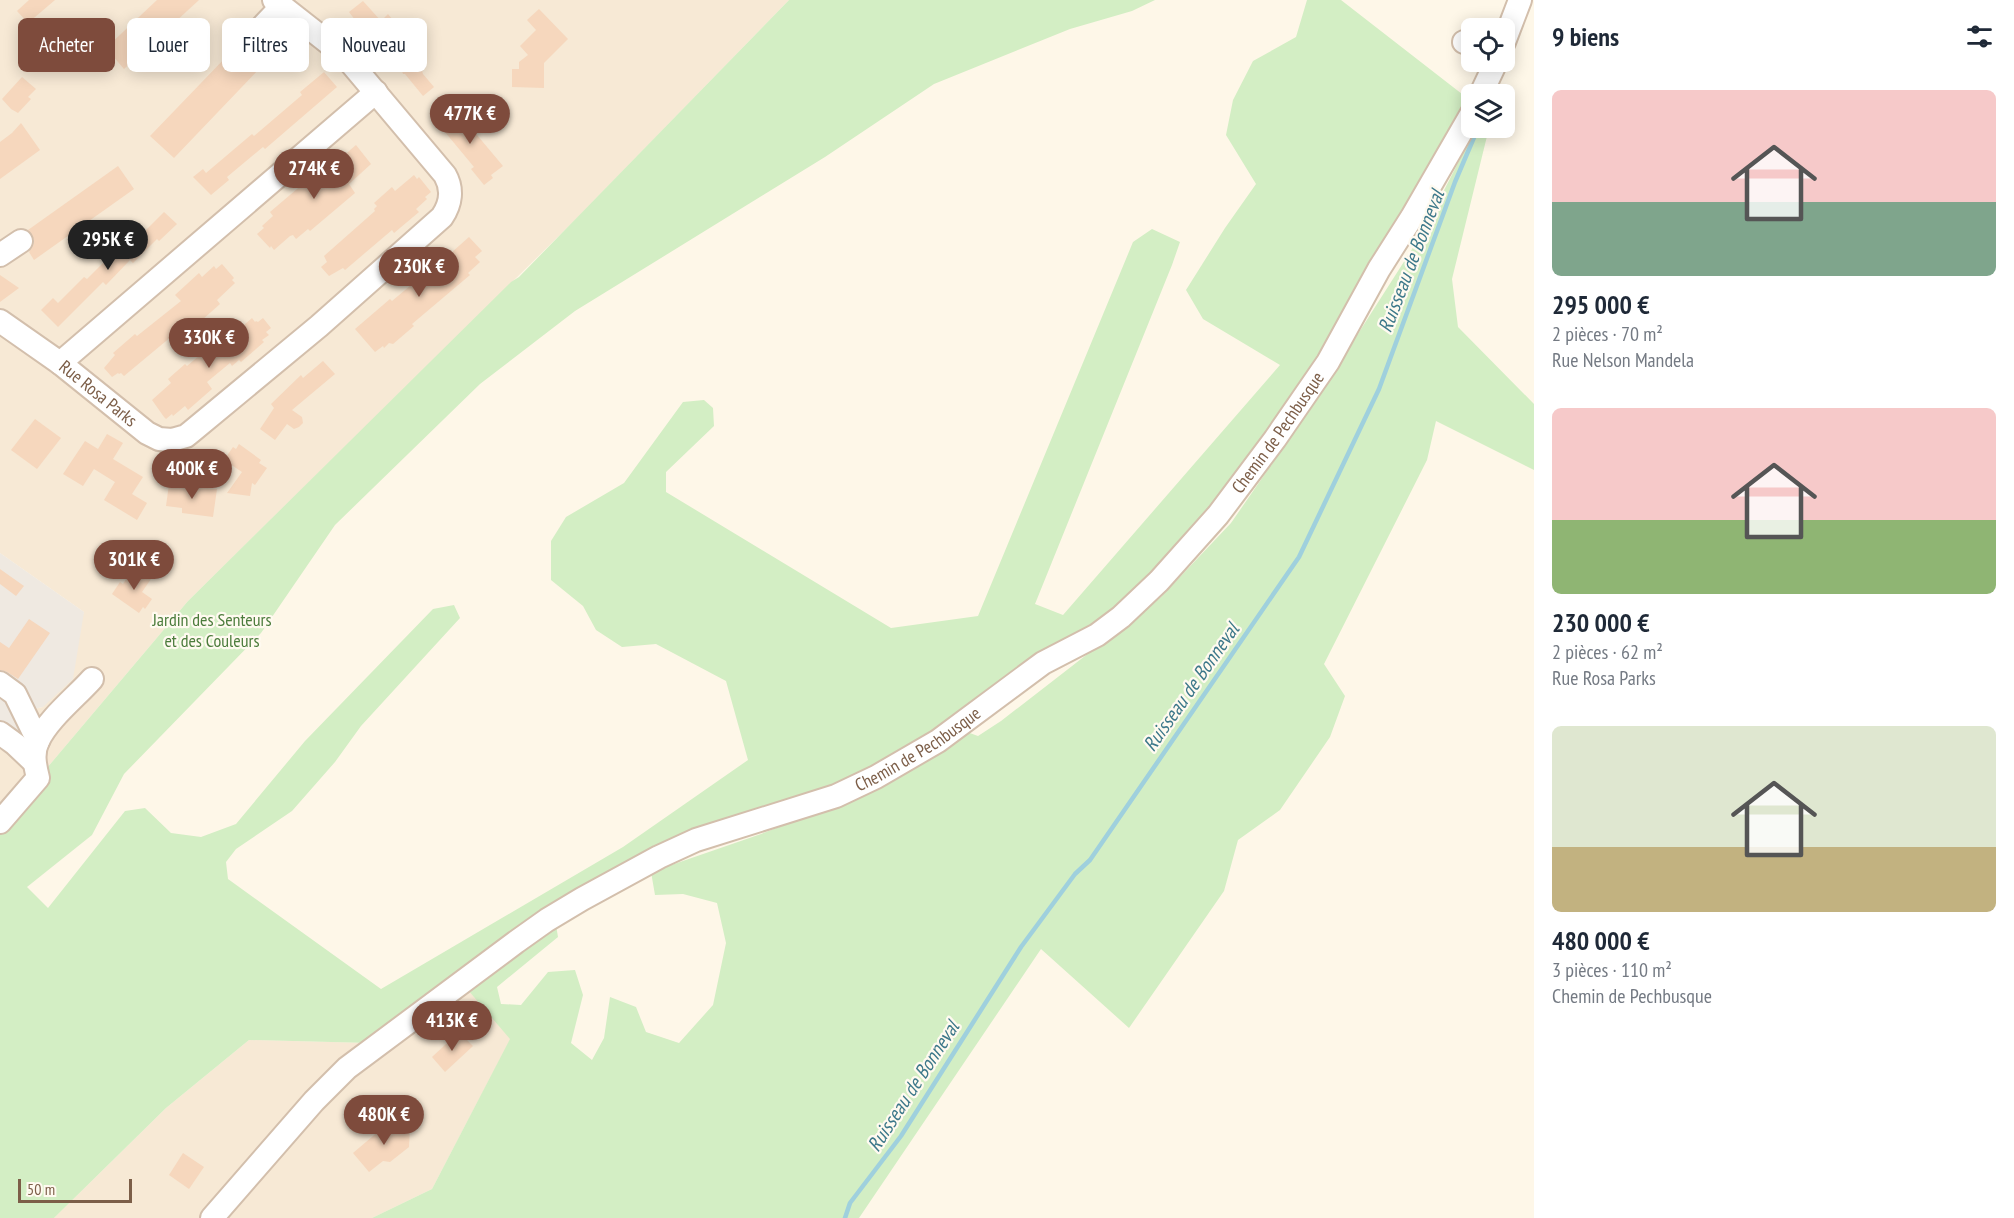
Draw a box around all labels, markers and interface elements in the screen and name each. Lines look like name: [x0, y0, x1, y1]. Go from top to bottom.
chip: Acheter: [18, 18, 115, 72]
chip: Louer: [127, 18, 210, 72]
chip: Filtres: [222, 18, 309, 72]
chip: Nouveau: [321, 18, 427, 72]
map controls: [1461, 18, 1515, 138]
button: locate: [1461, 18, 1515, 72]
text: 9 biens: [1552, 20, 1619, 53]
icon: filters: [1963, 20, 1996, 53]
button: layers: [1461, 84, 1515, 138]
pin: 477K €: [421, 94, 519, 145]
text: 477K €: [444, 100, 496, 126]
icon: home: [1720, 129, 1828, 237]
pin: 274K €: [265, 149, 363, 200]
text: 274K €: [288, 155, 340, 181]
water label: Ruisseau de Bonneval: [1372, 184, 1451, 336]
pin: 295K €: [59, 220, 157, 271]
text: 295K €: [82, 226, 134, 252]
pin: 230K €: [370, 247, 468, 298]
text: 230K €: [393, 253, 445, 279]
text: 295 000 €: [1552, 288, 1650, 321]
pin: 330K €: [160, 318, 258, 369]
text: 2 pièces · 70 m²: [1552, 321, 1663, 347]
text: 330K €: [183, 324, 235, 350]
text: Rue Nelson Mandela: [1552, 347, 1694, 373]
street label: Rue Rosa Parks: [55, 355, 142, 431]
street label: Chemin de Pechbusque: [1226, 367, 1329, 498]
icon: home: [1720, 447, 1828, 555]
pin: 400K €: [143, 449, 241, 500]
text: 400K €: [166, 455, 218, 481]
pin: 301K €: [85, 540, 183, 591]
text: 301K €: [108, 546, 160, 572]
text: 230 000 €: [1552, 606, 1650, 639]
park label: Jardin des Senteurs et des Couleurs: [151, 608, 272, 652]
water label: Ruisseau de Bonneval: [1137, 616, 1246, 756]
text: 2 pièces · 62 m²: [1552, 639, 1663, 665]
text: Rue Rosa Parks: [1552, 665, 1656, 691]
street label: Chemin de Pechbusque: [851, 701, 985, 796]
icon: home: [1720, 765, 1828, 873]
text: 480 000 €: [1552, 924, 1650, 957]
text: 3 pièces · 110 m²: [1552, 957, 1672, 983]
text: Chemin de Pechbusque: [1552, 983, 1712, 1009]
pin: 413K €: [403, 1001, 501, 1052]
text: 413K €: [426, 1007, 478, 1033]
water label: Ruisseau de Bonneval: [861, 1014, 966, 1156]
pin: 480K €: [335, 1095, 433, 1146]
text: 480K €: [358, 1101, 410, 1127]
scale bar: [18, 1176, 132, 1204]
text: 50 m: [27, 1179, 55, 1199]

